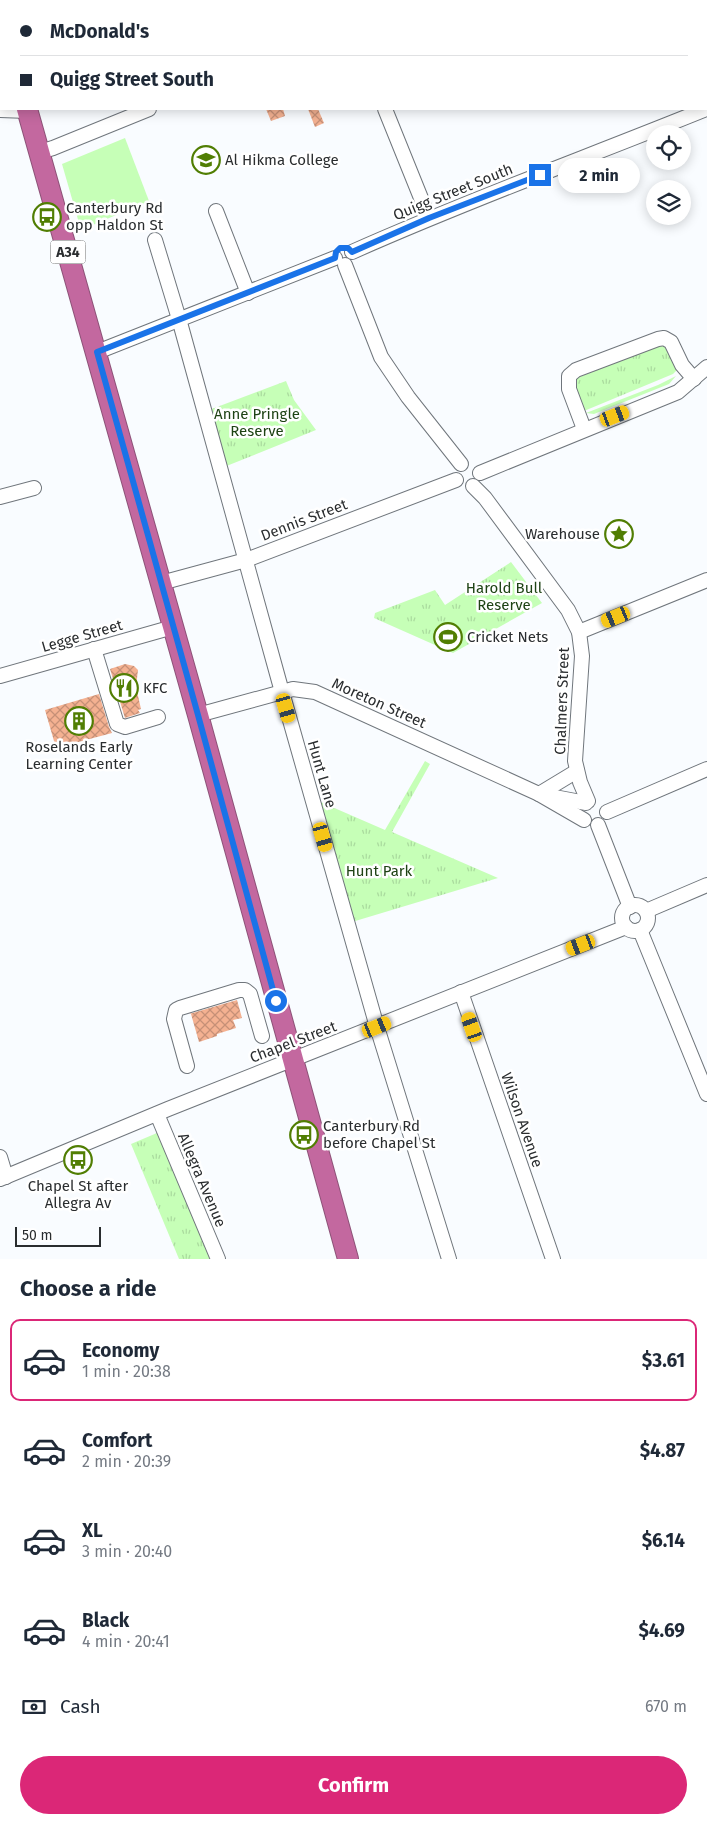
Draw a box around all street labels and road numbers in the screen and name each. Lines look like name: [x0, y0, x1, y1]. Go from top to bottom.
street label: Quigg Street South: [391, 160, 515, 224]
road number: A34: [50, 240, 86, 264]
street label: Dennis Street: [258, 495, 350, 545]
street label: Legge Street: [39, 616, 125, 656]
street label: Chalmers Street: [551, 646, 573, 755]
street label: Moreton Street: [329, 674, 429, 732]
street label: Hunt Lane: [304, 738, 340, 810]
street label: Chapel Street: [247, 1017, 339, 1067]
street label: Wilson Avenue: [497, 1070, 547, 1170]
street label: Allegra Avenue: [174, 1130, 230, 1230]

